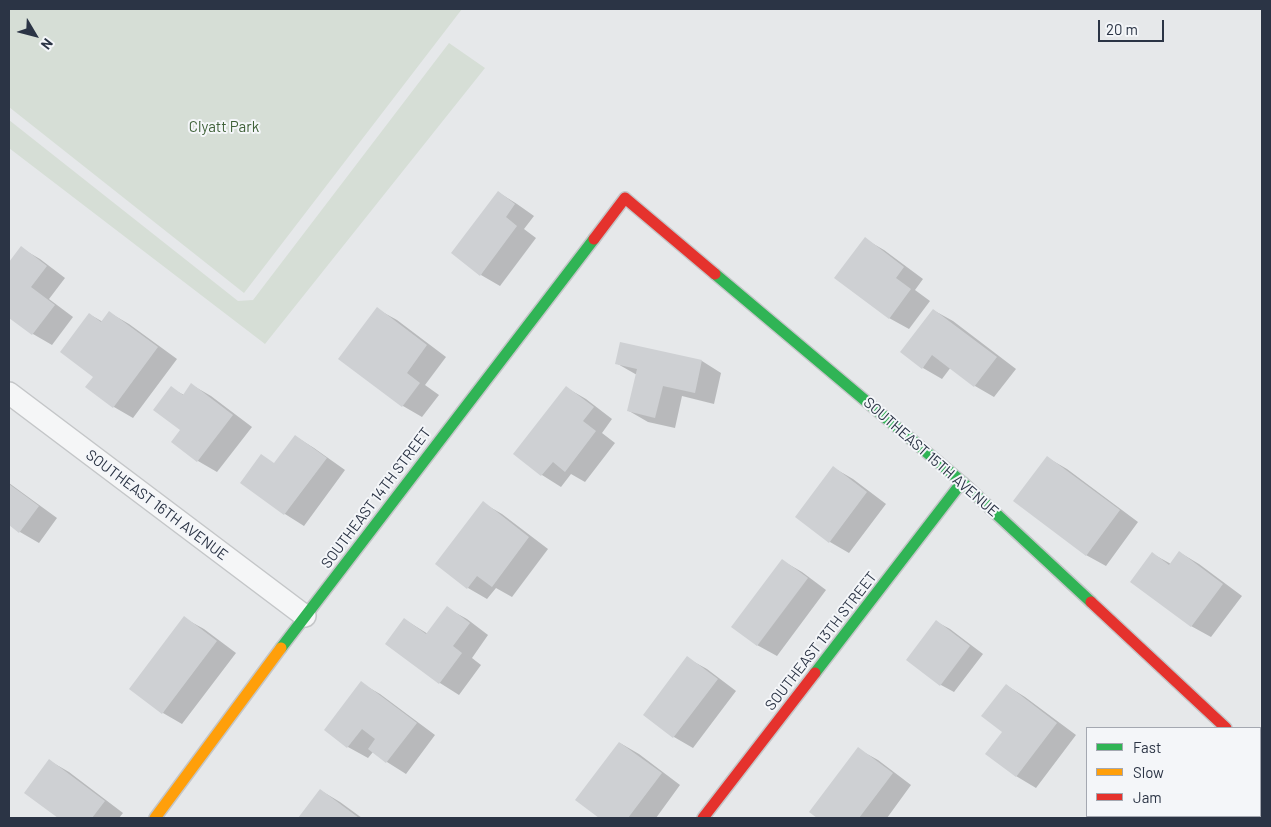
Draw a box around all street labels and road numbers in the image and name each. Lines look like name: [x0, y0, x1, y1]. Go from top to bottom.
street label: SOUTHEAST 15TH AVENUE: [860, 393, 1002, 521]
street label: SOUTHEAST 14TH STREET: [317, 424, 435, 572]
street label: SOUTHEAST 16TH AVENUE: [82, 446, 232, 564]
street label: SOUTHEAST 13TH STREET: [761, 568, 881, 714]

